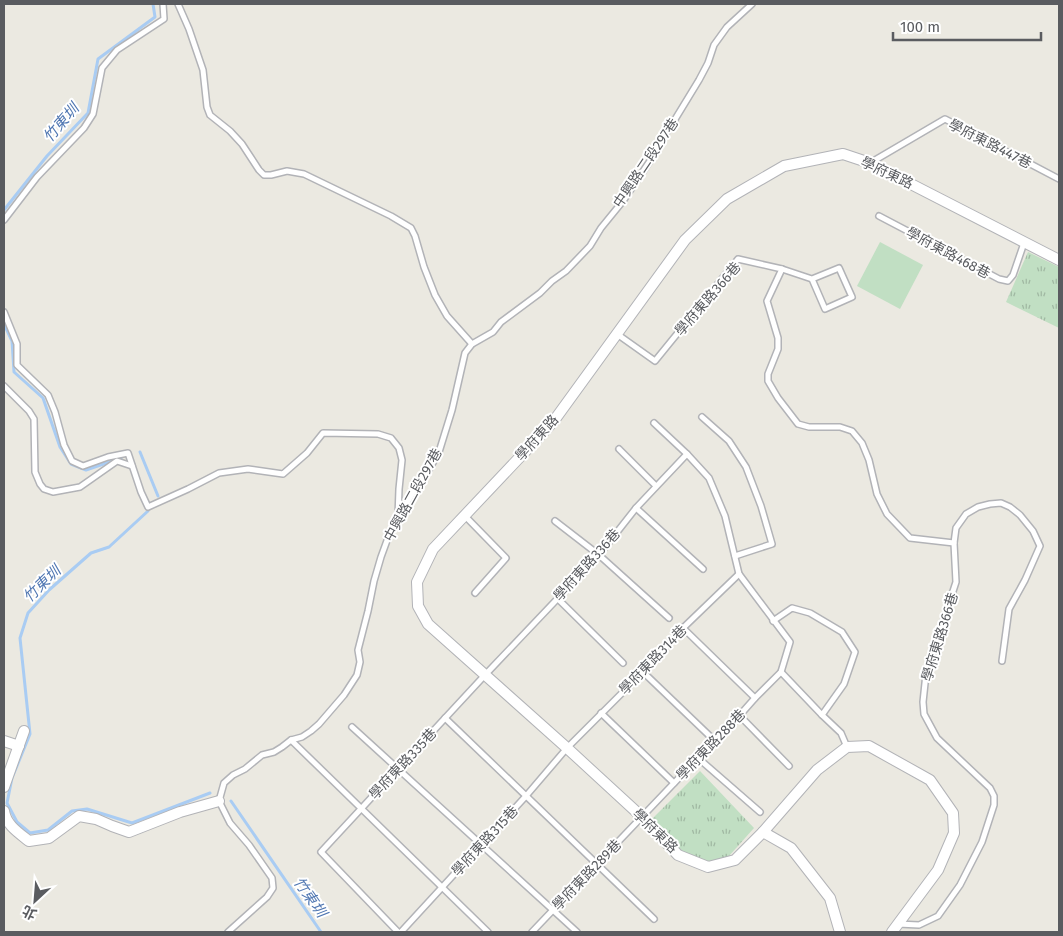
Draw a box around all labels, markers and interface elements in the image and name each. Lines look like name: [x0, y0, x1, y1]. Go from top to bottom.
scale bar: [893, 10, 1040, 42]
text: 100 m: [900, 18, 940, 36]
water label: 竹東圳: [39, 99, 84, 146]
street label: 中興路二段297巷: [610, 115, 682, 211]
street label: 學府東路447巷: [946, 116, 1034, 172]
street label: 學府東路: [858, 153, 916, 193]
street label: 學府東路468巷: [903, 224, 993, 282]
street label: 學府東路366巷: [671, 259, 745, 339]
street label: 學府東路: [512, 412, 562, 464]
street label: 中興路二段297巷: [380, 445, 446, 545]
street label: 學府東路336巷: [550, 525, 624, 605]
water label: 竹東圳: [20, 561, 66, 606]
street label: 學府東路366巷: [918, 591, 962, 683]
street label: 學府東路314巷: [616, 622, 690, 698]
street label: 學府東路288巷: [673, 706, 749, 784]
street label: 學府東路335巷: [366, 725, 440, 803]
street label: 學府東路315巷: [448, 802, 522, 880]
street label: 學府東路: [629, 805, 681, 857]
street label: 學府東路289巷: [549, 836, 625, 914]
water label: 竹東圳: [290, 873, 331, 922]
north arrow: [10, 876, 60, 926]
text: 北: [20, 902, 40, 923]

